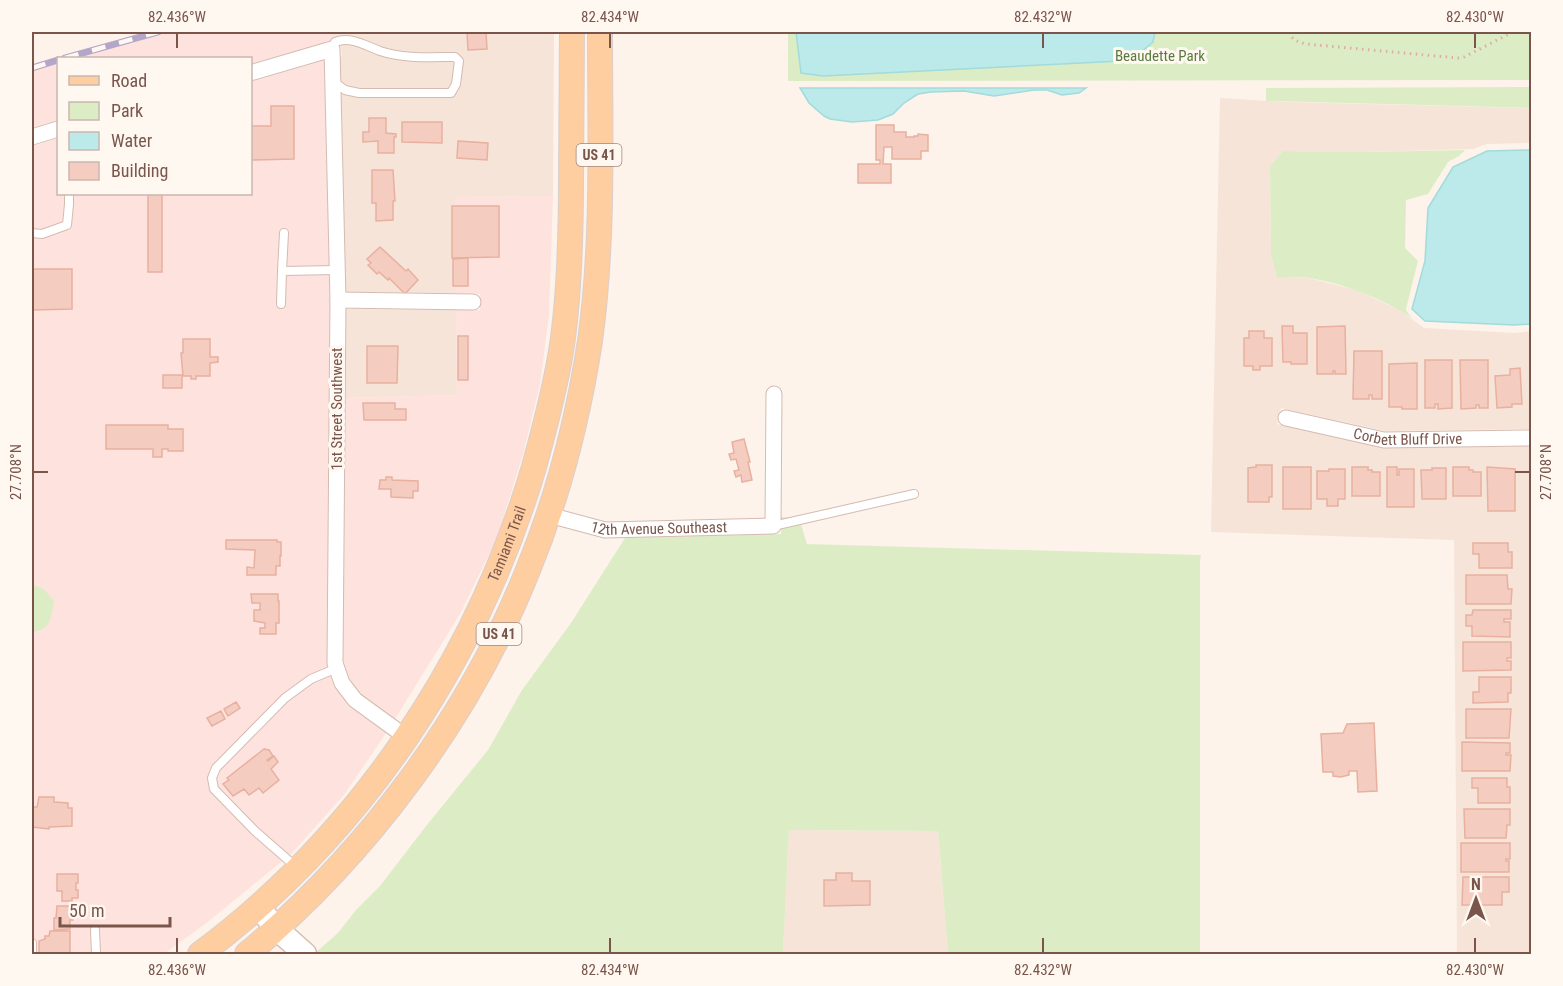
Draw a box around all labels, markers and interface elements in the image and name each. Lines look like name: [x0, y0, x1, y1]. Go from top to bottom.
text: 82.436°W: [148, 8, 207, 26]
text: 82.434°W: [581, 8, 640, 26]
text: 82.432°W: [1014, 8, 1073, 26]
text: 82.430°W: [1446, 8, 1505, 26]
park label: Beaudette Park: [1115, 47, 1205, 65]
legend: [57, 57, 252, 195]
text: Road: [111, 70, 147, 91]
text: Park: [111, 100, 143, 121]
text: Water: [111, 130, 153, 151]
road number: US 41: [576, 144, 622, 166]
text: Building: [111, 160, 168, 181]
street label: 1st Street Southwest: [328, 347, 346, 471]
street label: Corbett Bluff Drive: [1352, 424, 1462, 449]
text: 27.708°N: [7, 444, 25, 500]
text: 27.708°N: [1537, 444, 1555, 500]
street label: Tamiami Trail: [484, 504, 530, 585]
street label: 12th Avenue Southeast: [589, 518, 727, 539]
road number: US 41: [476, 623, 522, 645]
north arrow: [1446, 869, 1506, 929]
text: N: [1471, 875, 1481, 894]
scale bar: [60, 890, 170, 928]
text: 50 m: [69, 900, 104, 921]
text: 82.436°W: [148, 961, 207, 979]
text: 82.434°W: [581, 961, 640, 979]
text: 82.432°W: [1014, 961, 1073, 979]
text: 82.430°W: [1446, 961, 1505, 979]

